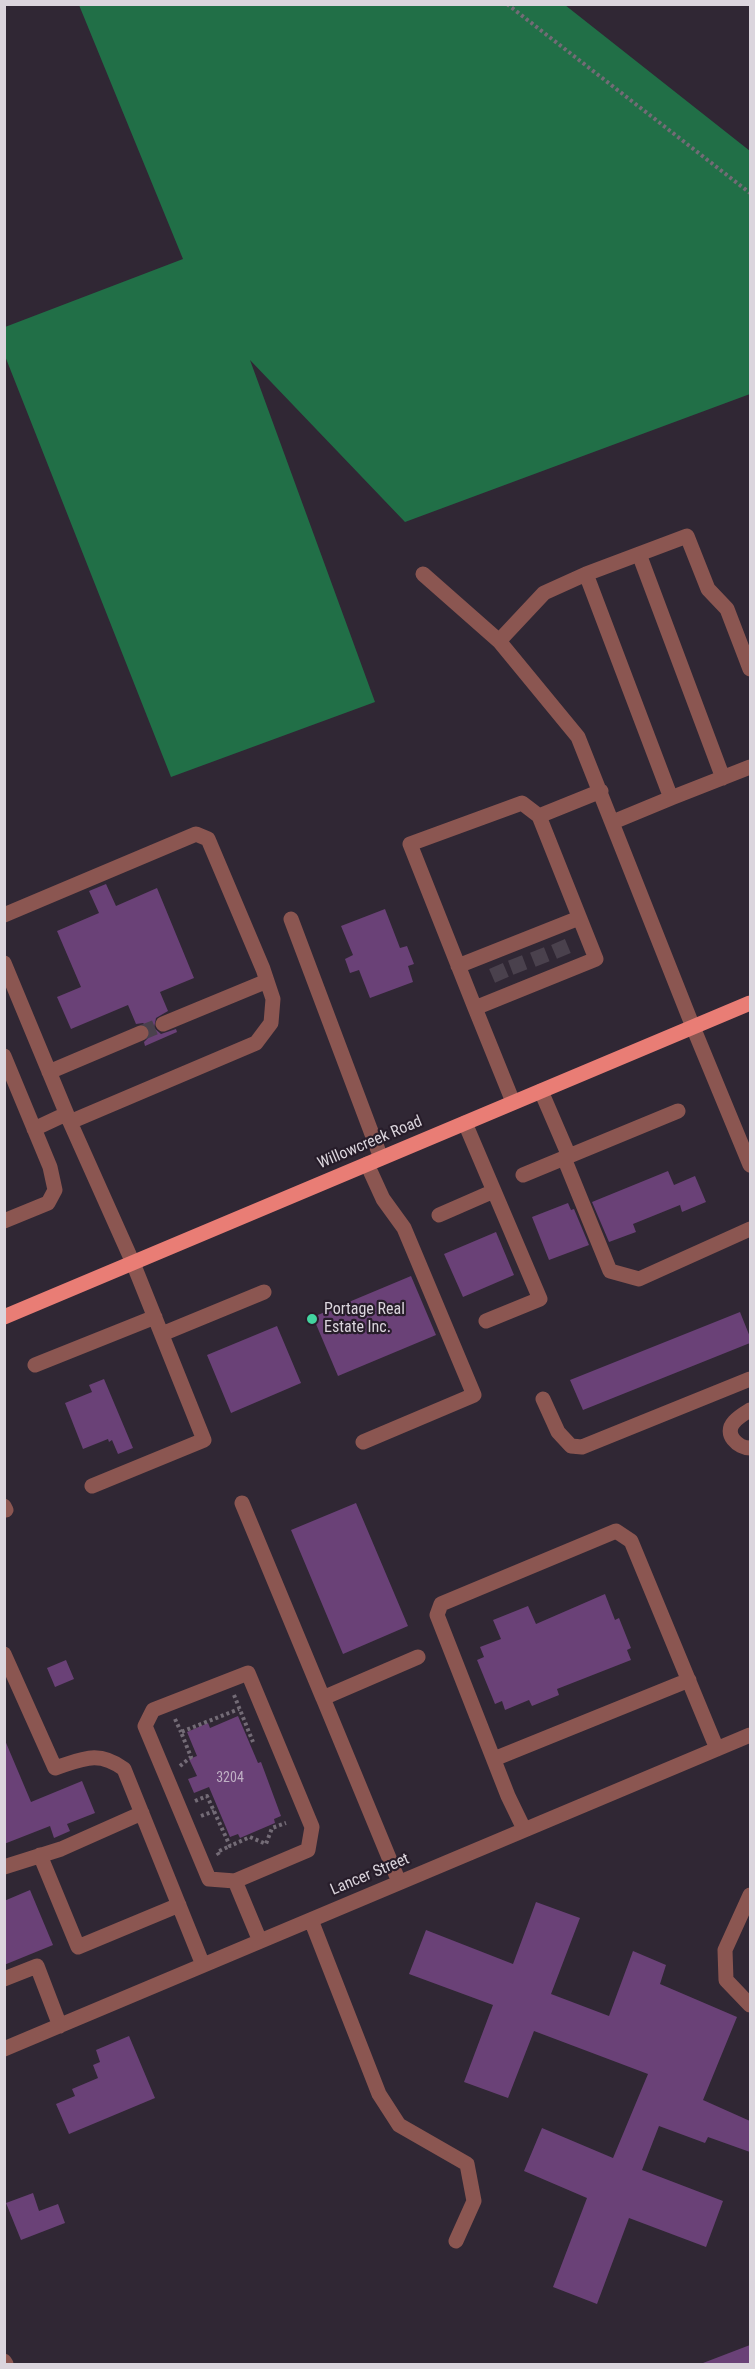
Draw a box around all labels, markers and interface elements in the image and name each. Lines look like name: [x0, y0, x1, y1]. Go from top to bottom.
street label: Willowcreek Road: [315, 1112, 425, 1174]
place label: Portage Real Estate Inc.: [324, 1300, 405, 1338]
marker: Portage Real Estate Inc.: [305, 1312, 319, 1326]
house number: 3204: [216, 1770, 244, 1786]
street label: Lancer Street: [328, 1850, 412, 1900]

